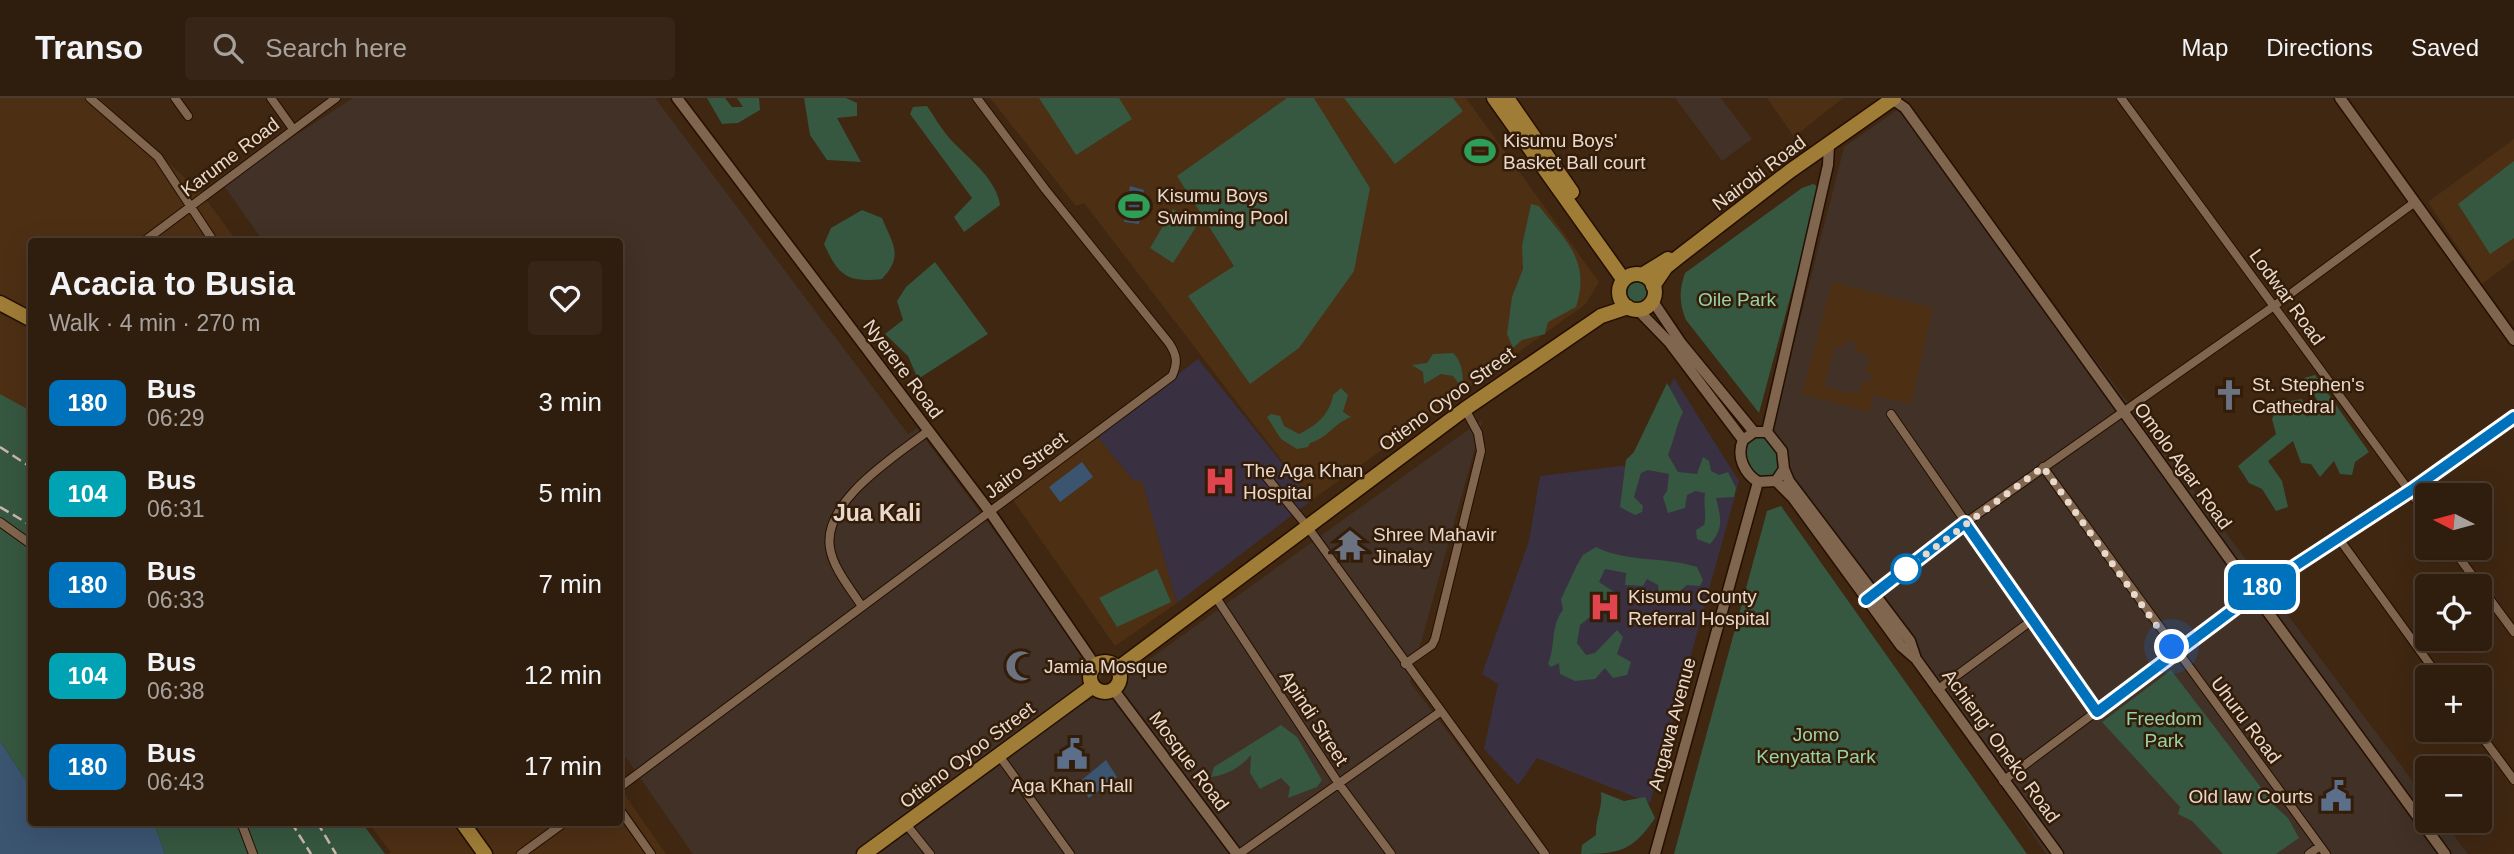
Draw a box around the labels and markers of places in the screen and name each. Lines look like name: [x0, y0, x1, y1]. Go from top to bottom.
place label: Kisumu Boys' Basket Ball court: [1503, 130, 1646, 173]
sports icon: Kisumu Boys' Basket Ball court: [1463, 134, 1497, 168]
place label: Kisumu Boys Swimming Pool: [1157, 185, 1288, 228]
sports icon: Kisumu Boys Swimming Pool: [1117, 189, 1151, 223]
place label: St. Stephen's Cathedral: [2252, 374, 2364, 417]
church icon: St. Stephen's Cathedral: [2212, 378, 2246, 412]
place label: The Aga Khan Hospital: [1243, 460, 1363, 503]
hospital icon: The Aga Khan Hospital: [1203, 464, 1237, 498]
place label: Shree Mahavir Jinalay: [1373, 524, 1497, 567]
temple icon: Shree Mahavir Jinalay: [1333, 528, 1367, 562]
unlabelled marker: [1891, 554, 1921, 584]
place label: Kisumu County Referral Hospital: [1628, 586, 1770, 629]
hospital icon: Kisumu County Referral Hospital: [1588, 590, 1622, 624]
mosque icon: Jamia Mosque: [1004, 649, 1038, 683]
place label: Jamia Mosque: [1044, 656, 1168, 677]
public building icon: Aga Khan Hall: [1055, 737, 1089, 771]
place label: Aga Khan Hall: [1011, 775, 1133, 796]
public building icon: Old law Courts: [2319, 779, 2353, 813]
place label: Old law Courts: [2188, 786, 2313, 807]

